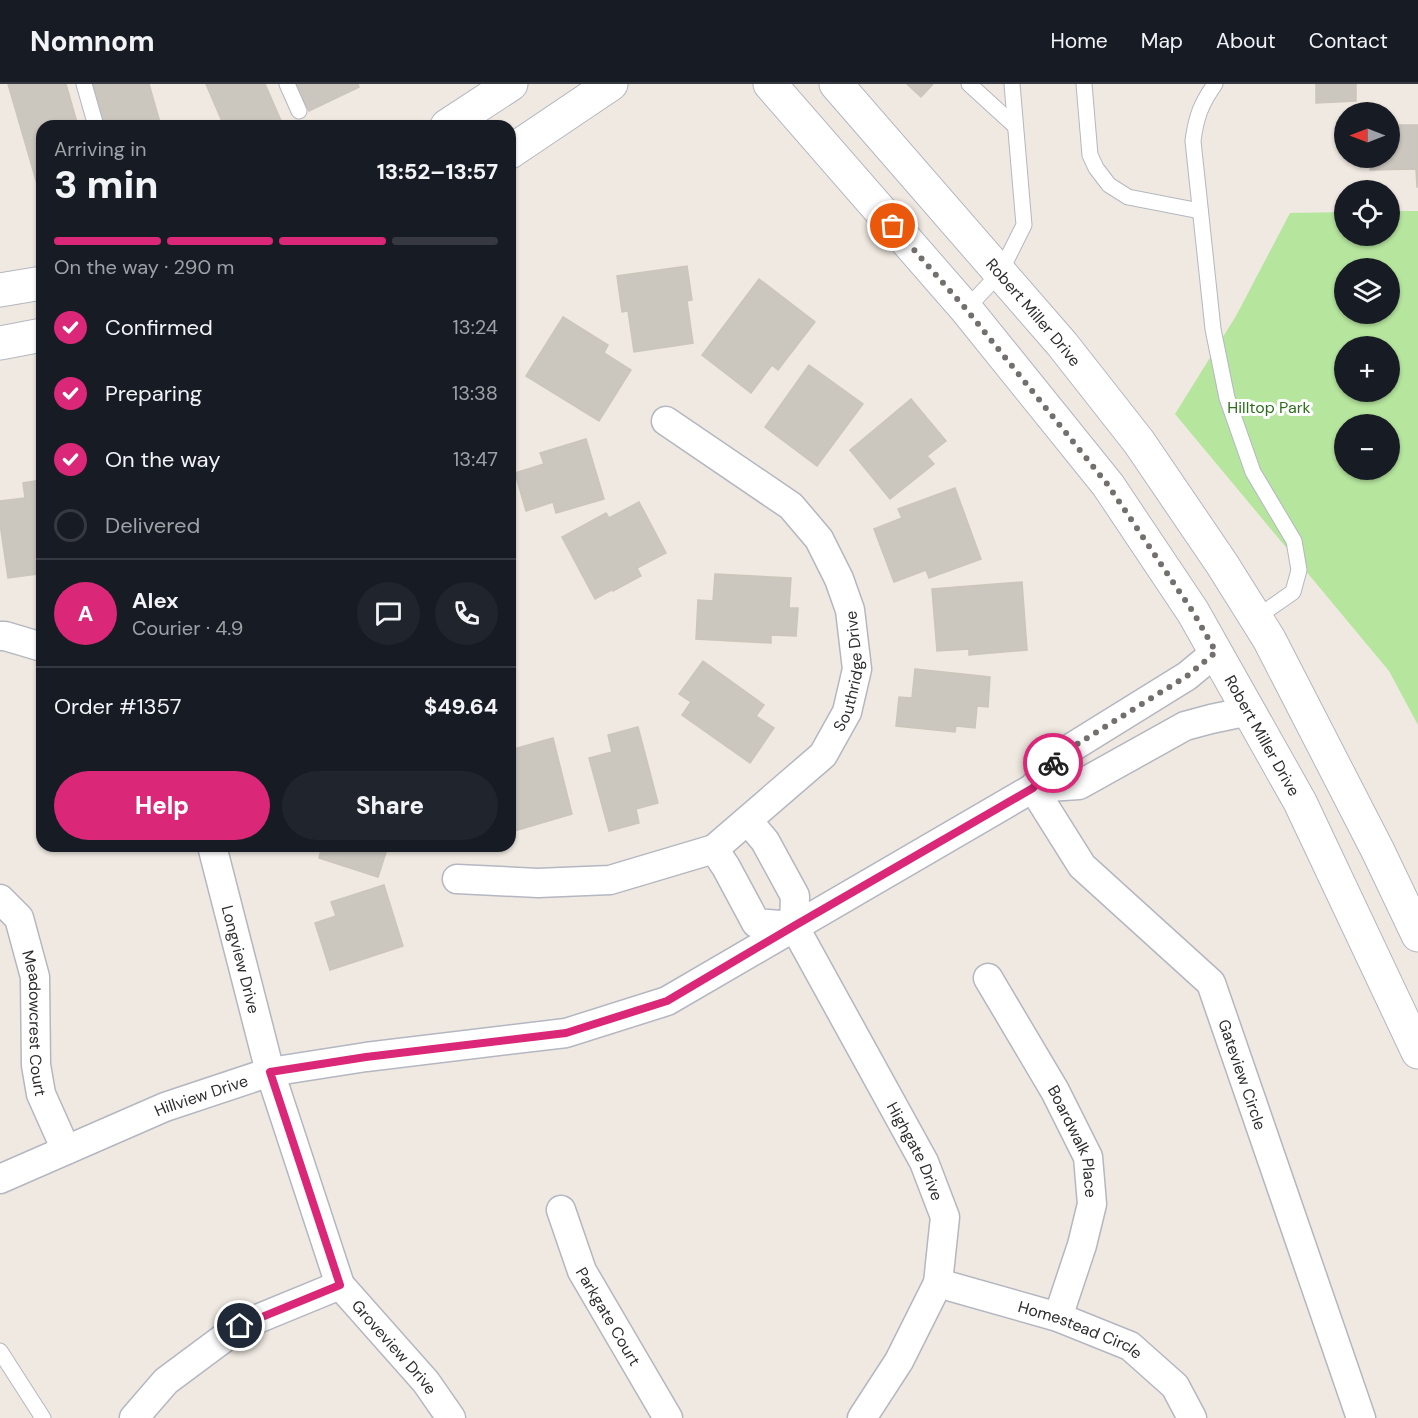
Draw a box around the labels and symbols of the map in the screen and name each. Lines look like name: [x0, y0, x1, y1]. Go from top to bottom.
north arrow: [1334, 102, 1400, 168]
pin: [867, 200, 918, 251]
street label: Robert Miller Drive: [981, 254, 1086, 371]
park label: Hilltop Park: [1227, 397, 1311, 418]
street label: Southridge Drive: [828, 610, 868, 735]
street label: Robert Miller Drive: [1220, 671, 1305, 800]
courier: [1023, 733, 1083, 793]
street label: Longview Drive: [217, 903, 265, 1016]
street label: Meadowcrest Court: [17, 948, 51, 1098]
street label: Gateview Circle: [1213, 1016, 1271, 1133]
street label: Hillview Drive: [151, 1070, 251, 1121]
street label: Boardwalk Place: [1043, 1081, 1101, 1199]
street label: Highgate Drive: [882, 1098, 948, 1204]
street label: Parkgate Court: [571, 1263, 645, 1370]
street label: Groveview Drive: [347, 1295, 441, 1398]
street label: Homestead Circle: [1016, 1296, 1147, 1363]
pin: [214, 1300, 265, 1351]

